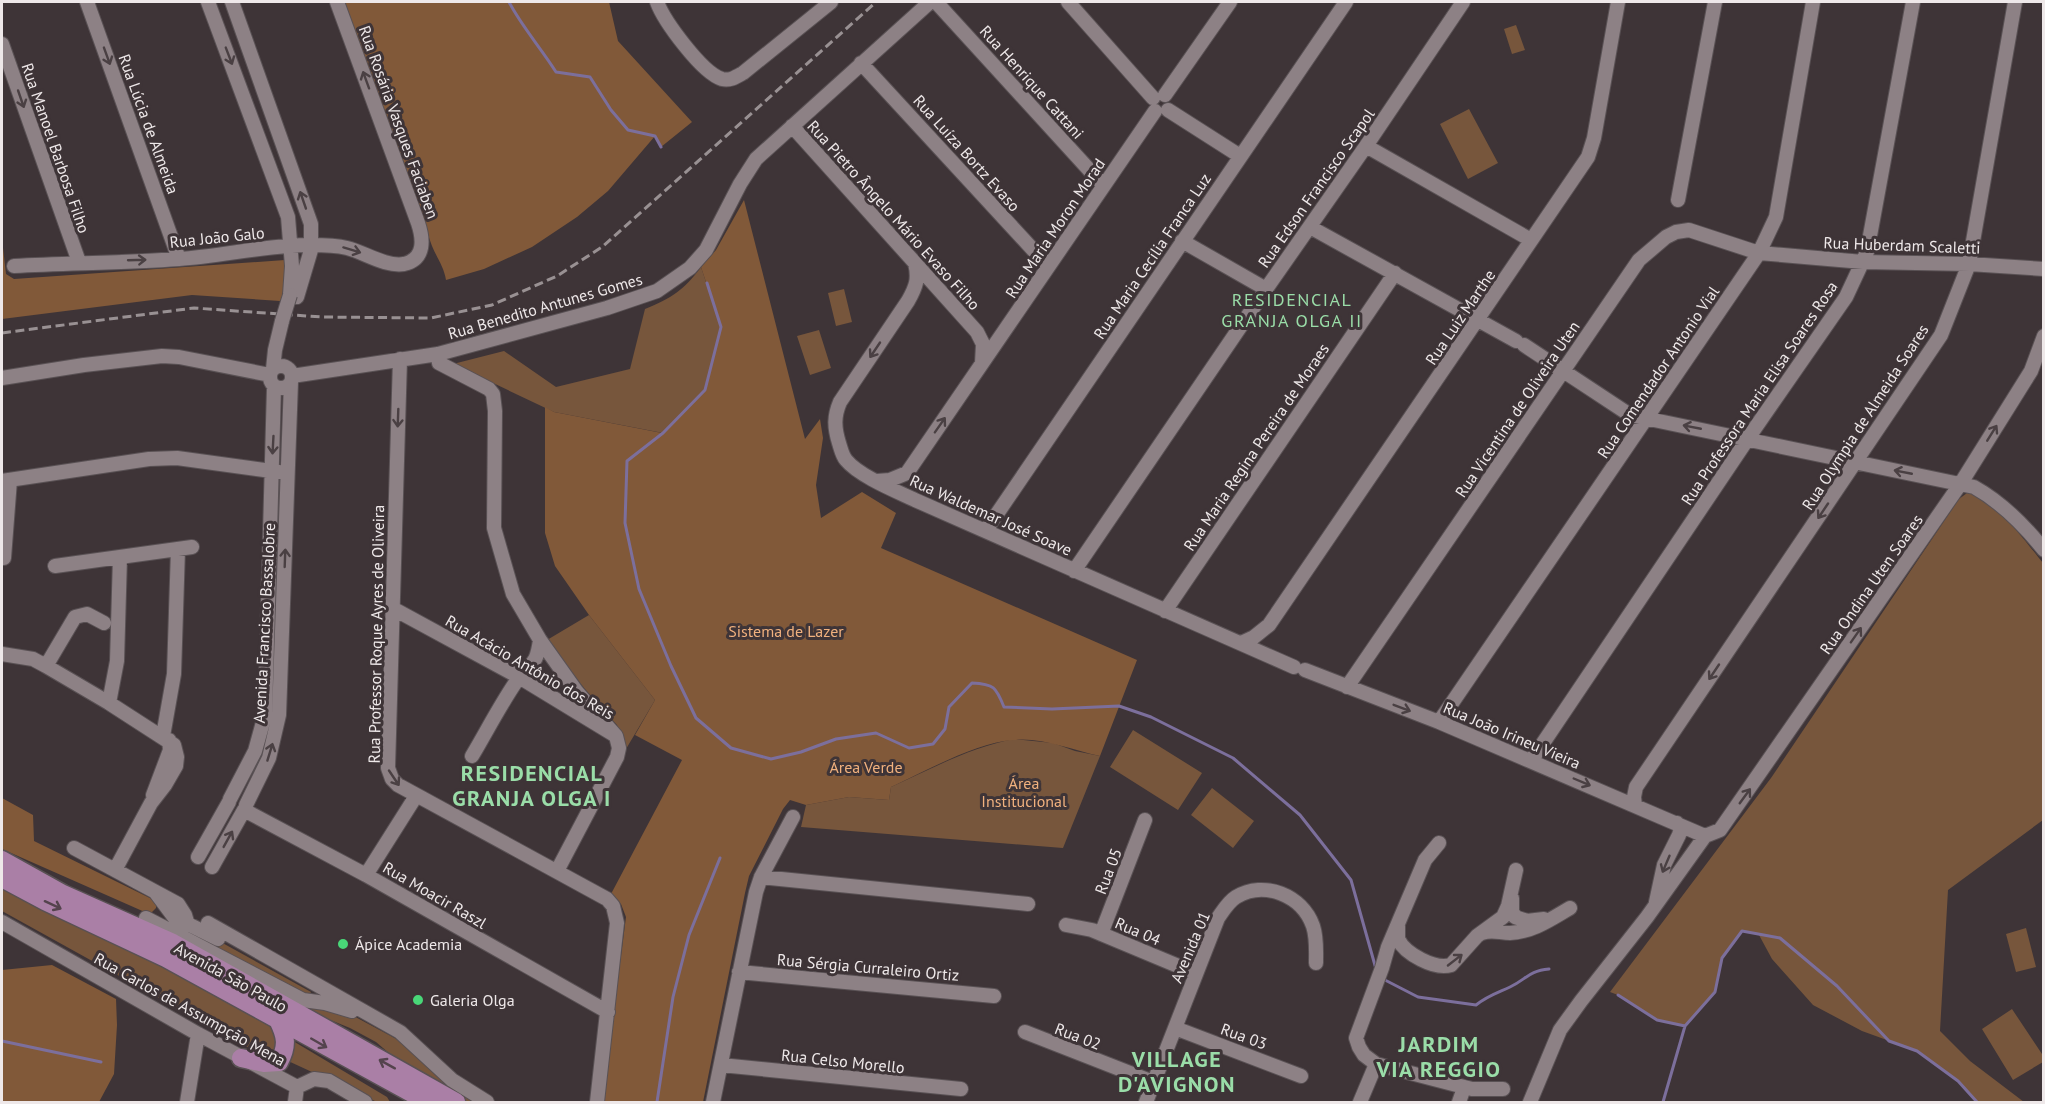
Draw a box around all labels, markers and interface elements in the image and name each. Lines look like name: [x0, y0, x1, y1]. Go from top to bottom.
street label: Rua Henrique Cattani: [976, 21, 1088, 143]
street label: Rua Rosária Vasques Faciaben: [355, 23, 443, 221]
one-way arrow: [224, 46, 235, 65]
one-way arrow: [102, 47, 113, 65]
street label: Rua Lúcia de Almeida: [114, 51, 184, 197]
street label: Rua Manoel Barbosa Filho: [17, 60, 95, 236]
one-way arrow: [360, 72, 371, 90]
one-way arrow: [17, 89, 28, 108]
street label: Rua Luíza Bortz Evaso: [909, 91, 1025, 215]
street label: Rua Edson Francisco Scapol: [1253, 104, 1379, 271]
street label: Rua Pietro Ângelo Mário Evaso Filho: [803, 116, 985, 314]
street label: Rua Maria Moron Morad: [1001, 154, 1109, 302]
street label: Rua Maria Cecília Franca Luz: [1089, 169, 1215, 343]
one-way arrow: [296, 191, 307, 210]
street label: Rua João Galo: [169, 222, 265, 252]
street label: Rua Huberdam Scaletti: [1823, 232, 1981, 258]
one-way arrow: [342, 245, 361, 256]
one-way arrow: [127, 255, 147, 266]
street label: Rua Luiz Marthe: [1421, 265, 1499, 369]
street label: Rua Benedito Antunes Gomes: [445, 269, 645, 343]
street label: Rua Professora Maria Elisa Soares Rosa: [1676, 277, 1842, 509]
street label: Rua Comendador Antonio Vial: [1593, 282, 1723, 462]
district label: RESIDENCIAL GRANJA OLGA II: [1221, 288, 1363, 332]
street label: Rua Vicentina de Oliveira Uten: [1450, 317, 1584, 501]
street label: Rua Olympia de Almeida Soares: [1797, 320, 1933, 514]
street label: Rua Maria Regina Pereira de Moraes: [1179, 339, 1333, 554]
one-way arrow: [869, 341, 881, 358]
one-way arrow: [392, 407, 403, 427]
one-way arrow: [934, 417, 946, 433]
one-way arrow: [1683, 421, 1702, 432]
one-way arrow: [1985, 425, 1998, 442]
one-way arrow: [267, 435, 278, 455]
one-way arrow: [1894, 466, 1914, 477]
street label: Rua Waldemar José Soave: [907, 470, 1075, 560]
one-way arrow: [1817, 502, 1829, 519]
street label: Rua Professor Roque Ayres de Oliveira: [364, 504, 388, 764]
street label: Rua Ondina Uten Soares: [1815, 510, 1927, 658]
street label: Avenida Francisco Bassalobre: [249, 522, 279, 724]
one-way arrow: [279, 549, 290, 569]
street label: Rua Acácio Antônio dos Reis: [442, 610, 618, 724]
park label: Sistema de Lazer: [728, 621, 844, 641]
one-way arrow: [1850, 628, 1862, 644]
one-way arrow: [1708, 664, 1720, 680]
street label: Rua João Irineu Vieira: [1440, 697, 1584, 773]
one-way arrow: [1392, 703, 1411, 714]
one-way arrow: [265, 743, 276, 762]
park label: Área Verde: [829, 757, 903, 777]
district label: RESIDENCIAL GRANJA OLGA I: [452, 759, 612, 812]
one-way arrow: [388, 770, 401, 787]
park label: Área Institucional: [981, 773, 1067, 811]
one-way arrow: [1572, 777, 1591, 788]
one-way arrow: [1739, 788, 1751, 804]
one-way arrow: [223, 830, 234, 848]
street label: Rua 05: [1090, 845, 1126, 897]
one-way arrow: [1660, 854, 1671, 872]
street label: Rua Moacir Raszl: [380, 857, 491, 933]
one-way arrow: [44, 900, 62, 912]
street label: Avenida 01: [1166, 908, 1214, 986]
street label: Rua 04: [1112, 912, 1164, 950]
place label: Ápice Academia: [355, 934, 462, 954]
marker: Ápice Academia: [336, 937, 350, 951]
street label: Avenida São Paulo: [171, 938, 291, 1016]
street label: Rua Carlos de Assumpção Mena: [91, 948, 289, 1070]
street label: Rua Sérgia Curraleiro Ortiz: [776, 949, 960, 985]
one-way arrow: [1447, 953, 1463, 966]
place label: Galeria Olga: [430, 990, 515, 1010]
marker: Galeria Olga: [411, 993, 425, 1007]
street label: Rua 02: [1052, 1018, 1104, 1054]
street label: Rua 03: [1218, 1018, 1270, 1054]
district label: JARDIM VIA REGGIO: [1376, 1030, 1501, 1083]
one-way arrow: [310, 1038, 327, 1050]
street label: Rua Celso Morello: [780, 1045, 906, 1077]
district label: VILLAGE D'AVIGNON: [1118, 1045, 1236, 1098]
one-way arrow: [379, 1058, 396, 1070]

